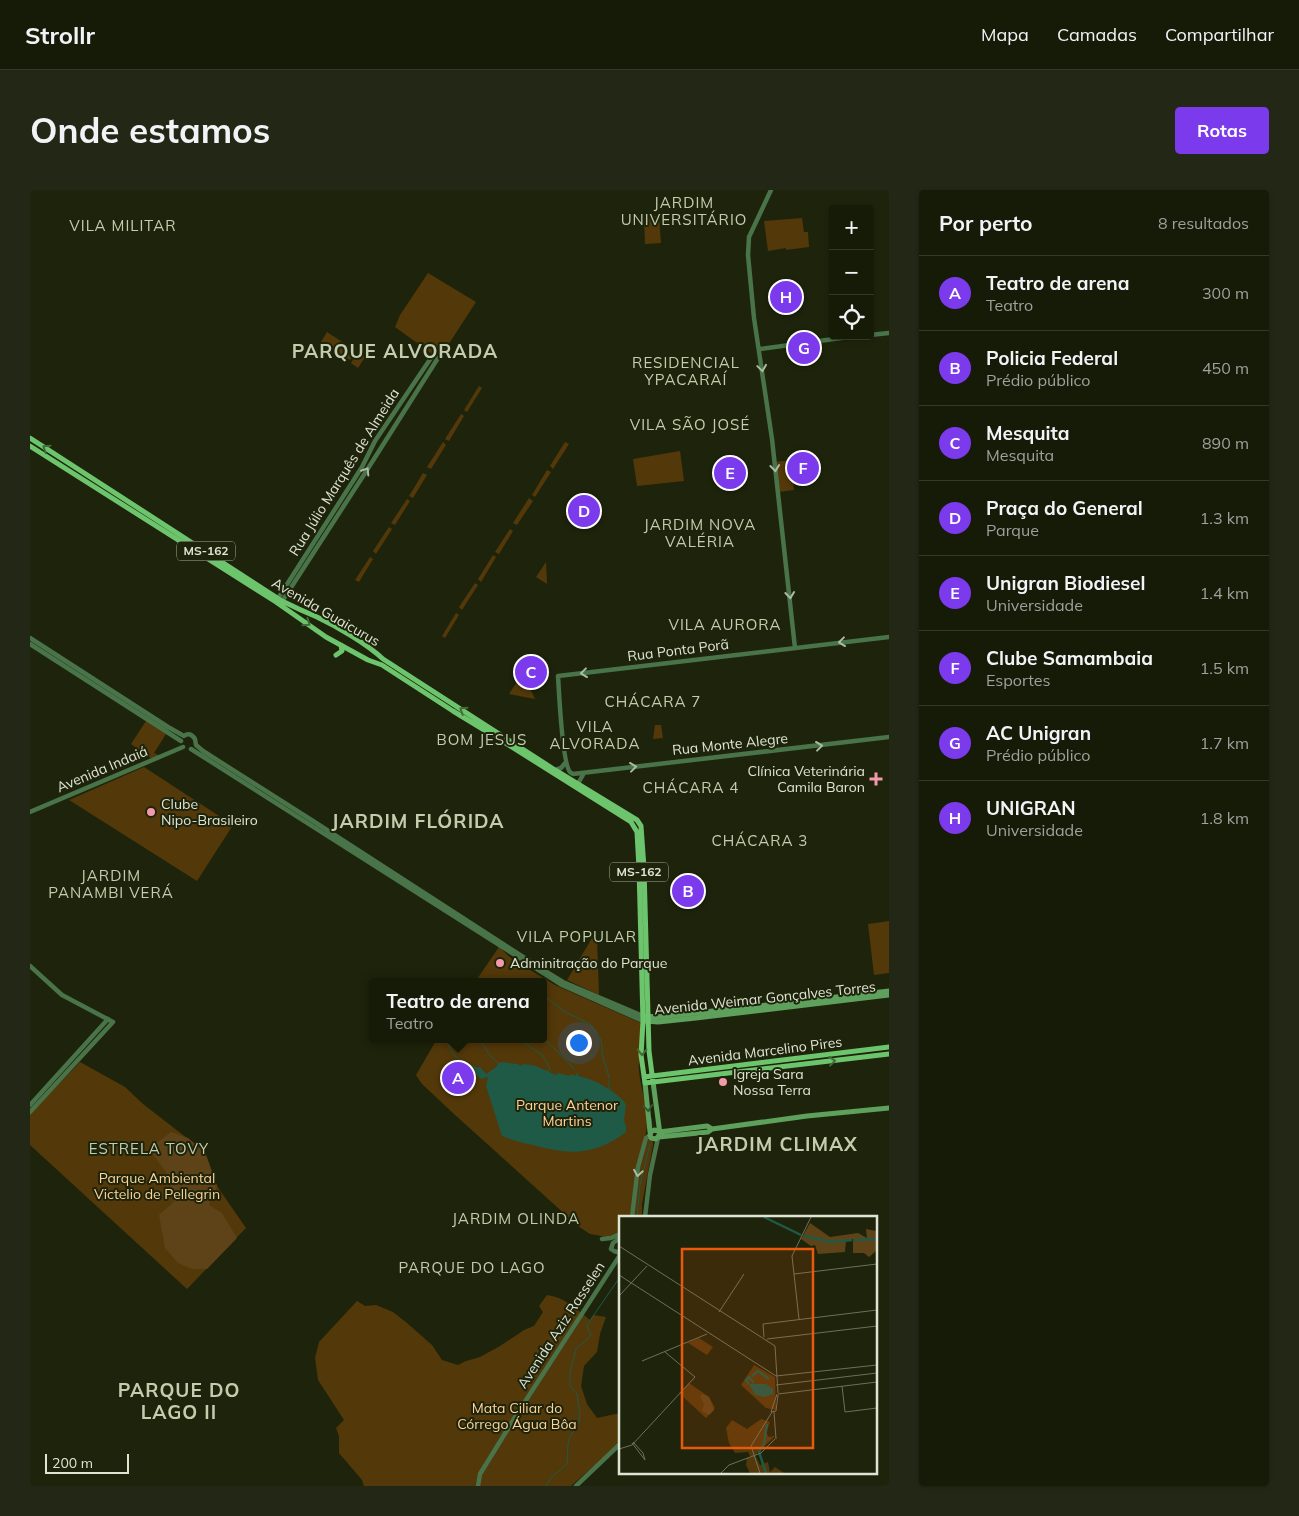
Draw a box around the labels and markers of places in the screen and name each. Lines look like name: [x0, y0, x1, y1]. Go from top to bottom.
pin: H: [770, 278, 802, 316]
pin: G: [788, 329, 820, 367]
pin: F: [787, 449, 819, 487]
pin: E: [714, 454, 746, 492]
pin: D: [568, 492, 600, 530]
pin: C: [515, 653, 547, 691]
place label: Clínica Veterinária Camila Baron: [747, 762, 865, 796]
marker: Clínica Veterinária Camila Baron: [869, 772, 883, 786]
place label: Clube Nipo-Brasileiro: [161, 795, 258, 829]
marker: Clube Nipo-Brasileiro: [145, 806, 157, 818]
pin: B: [672, 872, 704, 910]
place label: Adminitração do Parque: [510, 954, 667, 972]
marker: Adminitração do Parque: [494, 957, 506, 969]
pin: A: [442, 1059, 474, 1097]
place label: Igreja Sara Nossa Terra: [733, 1065, 811, 1099]
marker: Igreja Sara Nossa Terra: [717, 1076, 729, 1088]

